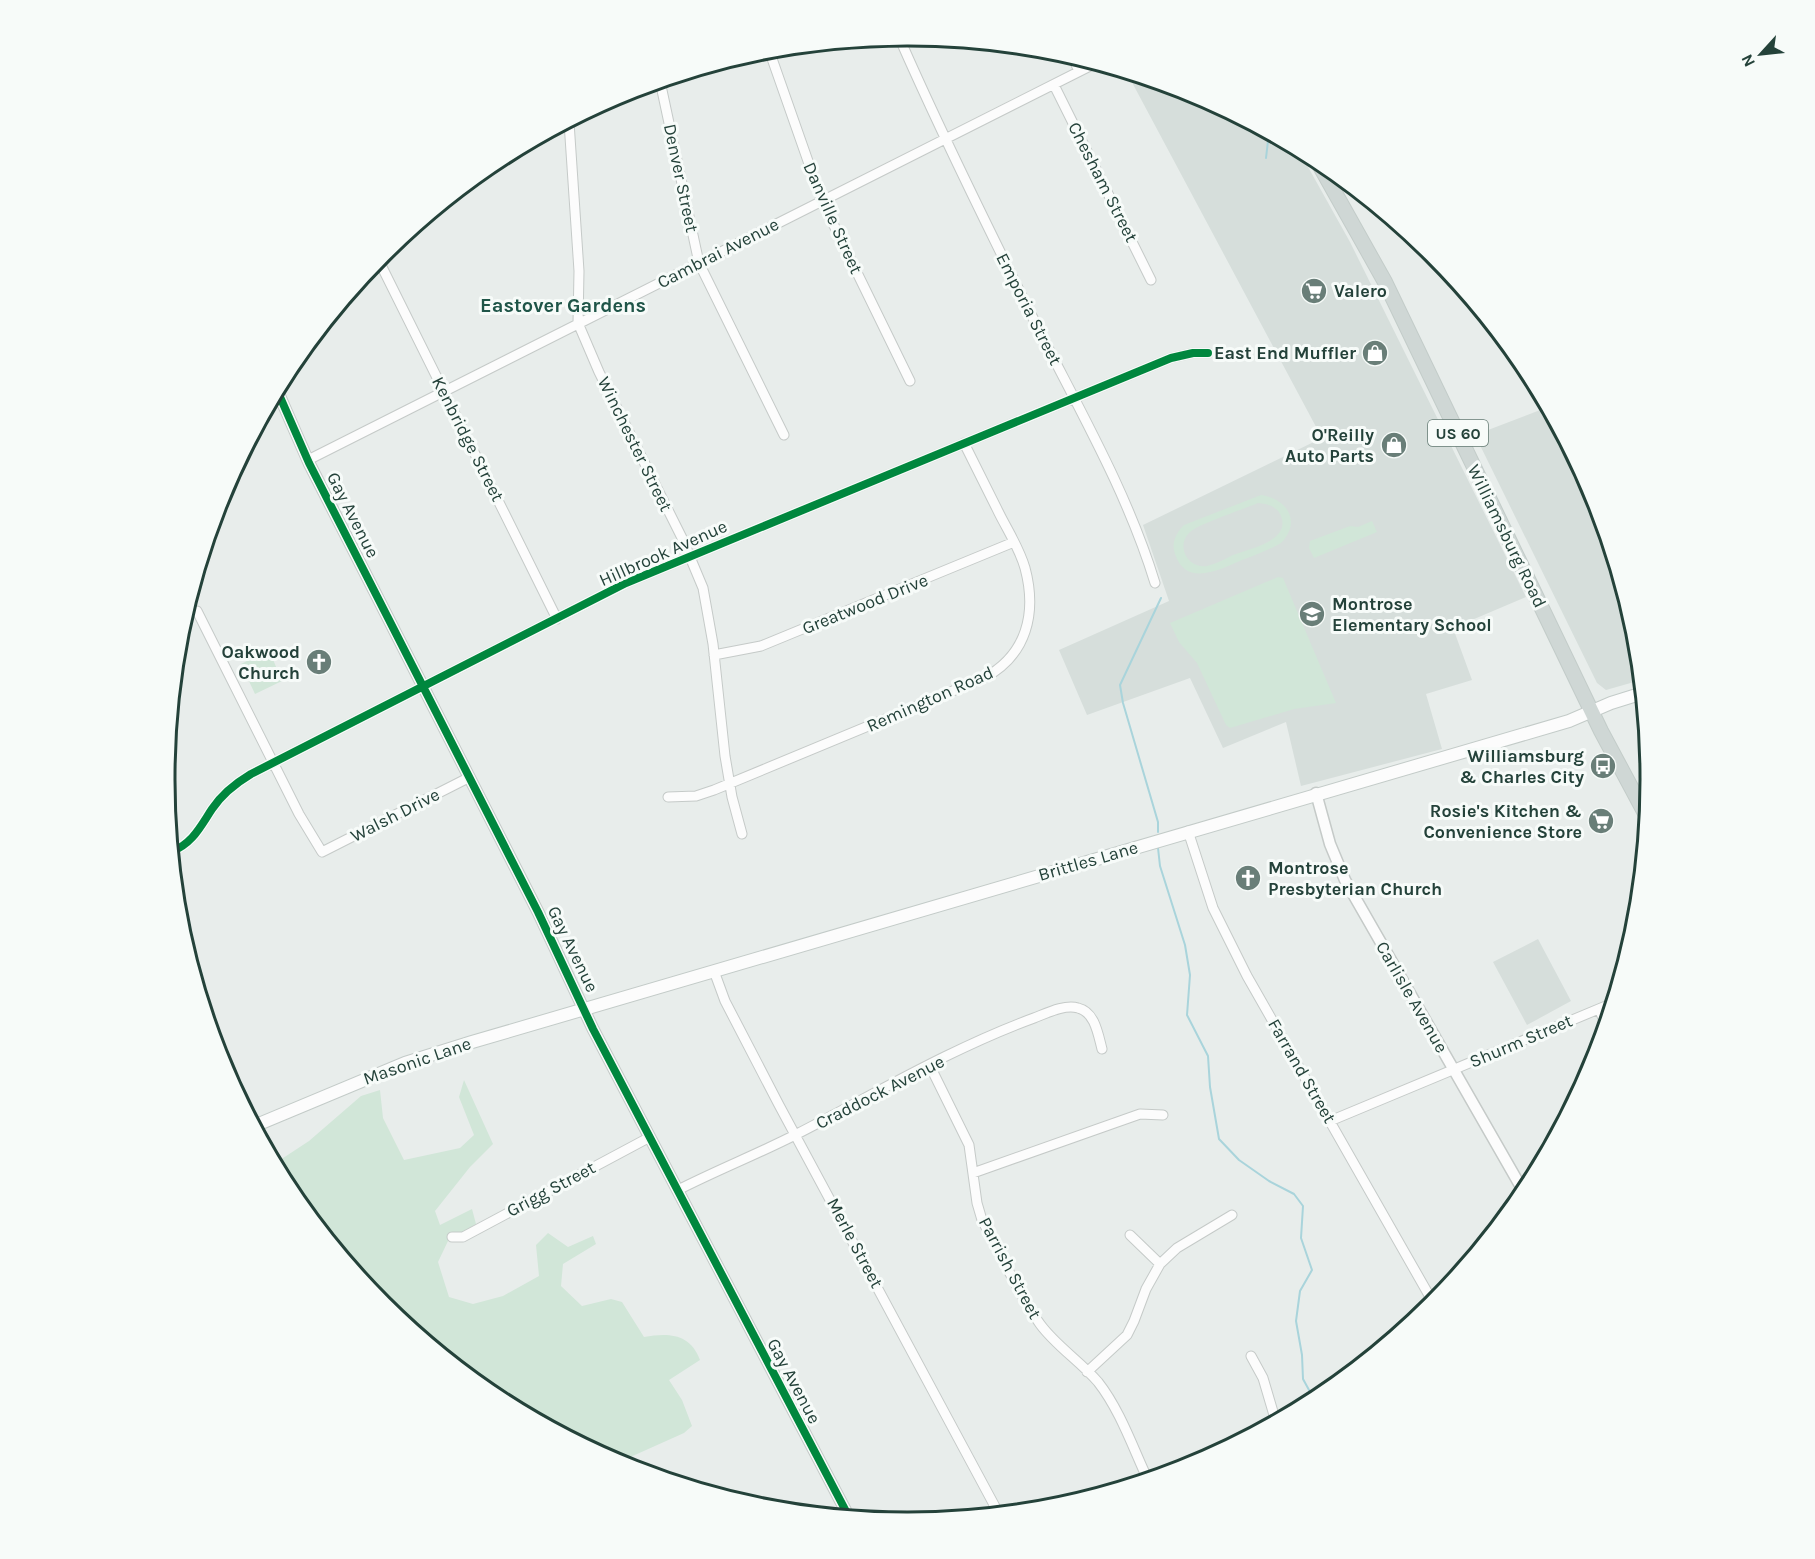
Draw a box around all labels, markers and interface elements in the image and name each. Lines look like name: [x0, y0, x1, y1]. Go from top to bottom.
north arrow: [1731, 24, 1791, 84]
text: N: [1737, 51, 1759, 70]
street label: Chesham Street: [1063, 118, 1143, 246]
street label: Denver Street: [659, 122, 703, 235]
street label: Danville Street: [799, 159, 868, 278]
street label: Cambrai Avenue: [653, 213, 783, 293]
street label: Emporia Street: [991, 249, 1067, 369]
supermarket icon: Valero: [1299, 276, 1329, 306]
place label: Valero: [1334, 280, 1387, 302]
district label: Eastover Gardens: [480, 294, 646, 317]
shop icon: East End Muffler: [1360, 338, 1390, 368]
place label: East End Muffler: [1214, 342, 1356, 364]
street label: Kenbridge Street: [427, 373, 509, 505]
street label: Winchester Street: [593, 373, 677, 515]
road number: US 60: [1428, 420, 1488, 446]
place label: O'Reilly Auto Parts: [1285, 424, 1374, 467]
shop icon: O'Reilly Auto Parts: [1379, 430, 1409, 460]
street label: Williamsburg Road: [1463, 461, 1551, 611]
street label: Gay Avenue: [322, 468, 384, 562]
street label: Hillbrook Avenue: [595, 515, 731, 591]
street label: Greatwood Drive: [799, 569, 931, 639]
place label: Montrose Elementary School: [1332, 593, 1492, 636]
school or university icon: Montrose Elementary School: [1297, 599, 1327, 629]
place label: Oakwood Church: [221, 641, 300, 684]
church icon: Oakwood Church: [304, 647, 334, 677]
street label: Remington Road: [863, 661, 997, 737]
place label: Williamsburg & Charles City: [1459, 745, 1585, 788]
bus stop icon: Williamsburg & Charles City: [1588, 751, 1618, 781]
street label: Walsh Drive: [347, 783, 443, 847]
place label: Rosie's Kitchen & Convenience Store: [1423, 800, 1582, 843]
supermarket icon: Rosie's Kitchen & Convenience Store: [1586, 806, 1616, 836]
street label: Brittles Lane: [1035, 836, 1141, 886]
place label: Montrose Presbyterian Church: [1268, 857, 1442, 900]
church icon: Montrose Presbyterian Church: [1233, 863, 1263, 893]
street label: Gay Avenue: [543, 902, 603, 996]
street label: Carlisle Avenue: [1371, 937, 1453, 1057]
street label: Shurm Street: [1466, 1009, 1576, 1073]
street label: Farrand Street: [1263, 1015, 1341, 1127]
street label: Masonic Lane: [360, 1032, 474, 1090]
street label: Craddock Avenue: [812, 1050, 948, 1134]
street label: Grigg Street: [503, 1156, 599, 1222]
street label: Merle Street: [822, 1194, 888, 1292]
street label: Parrish Street: [974, 1213, 1046, 1323]
street label: Gay Avenue: [762, 1335, 826, 1427]

